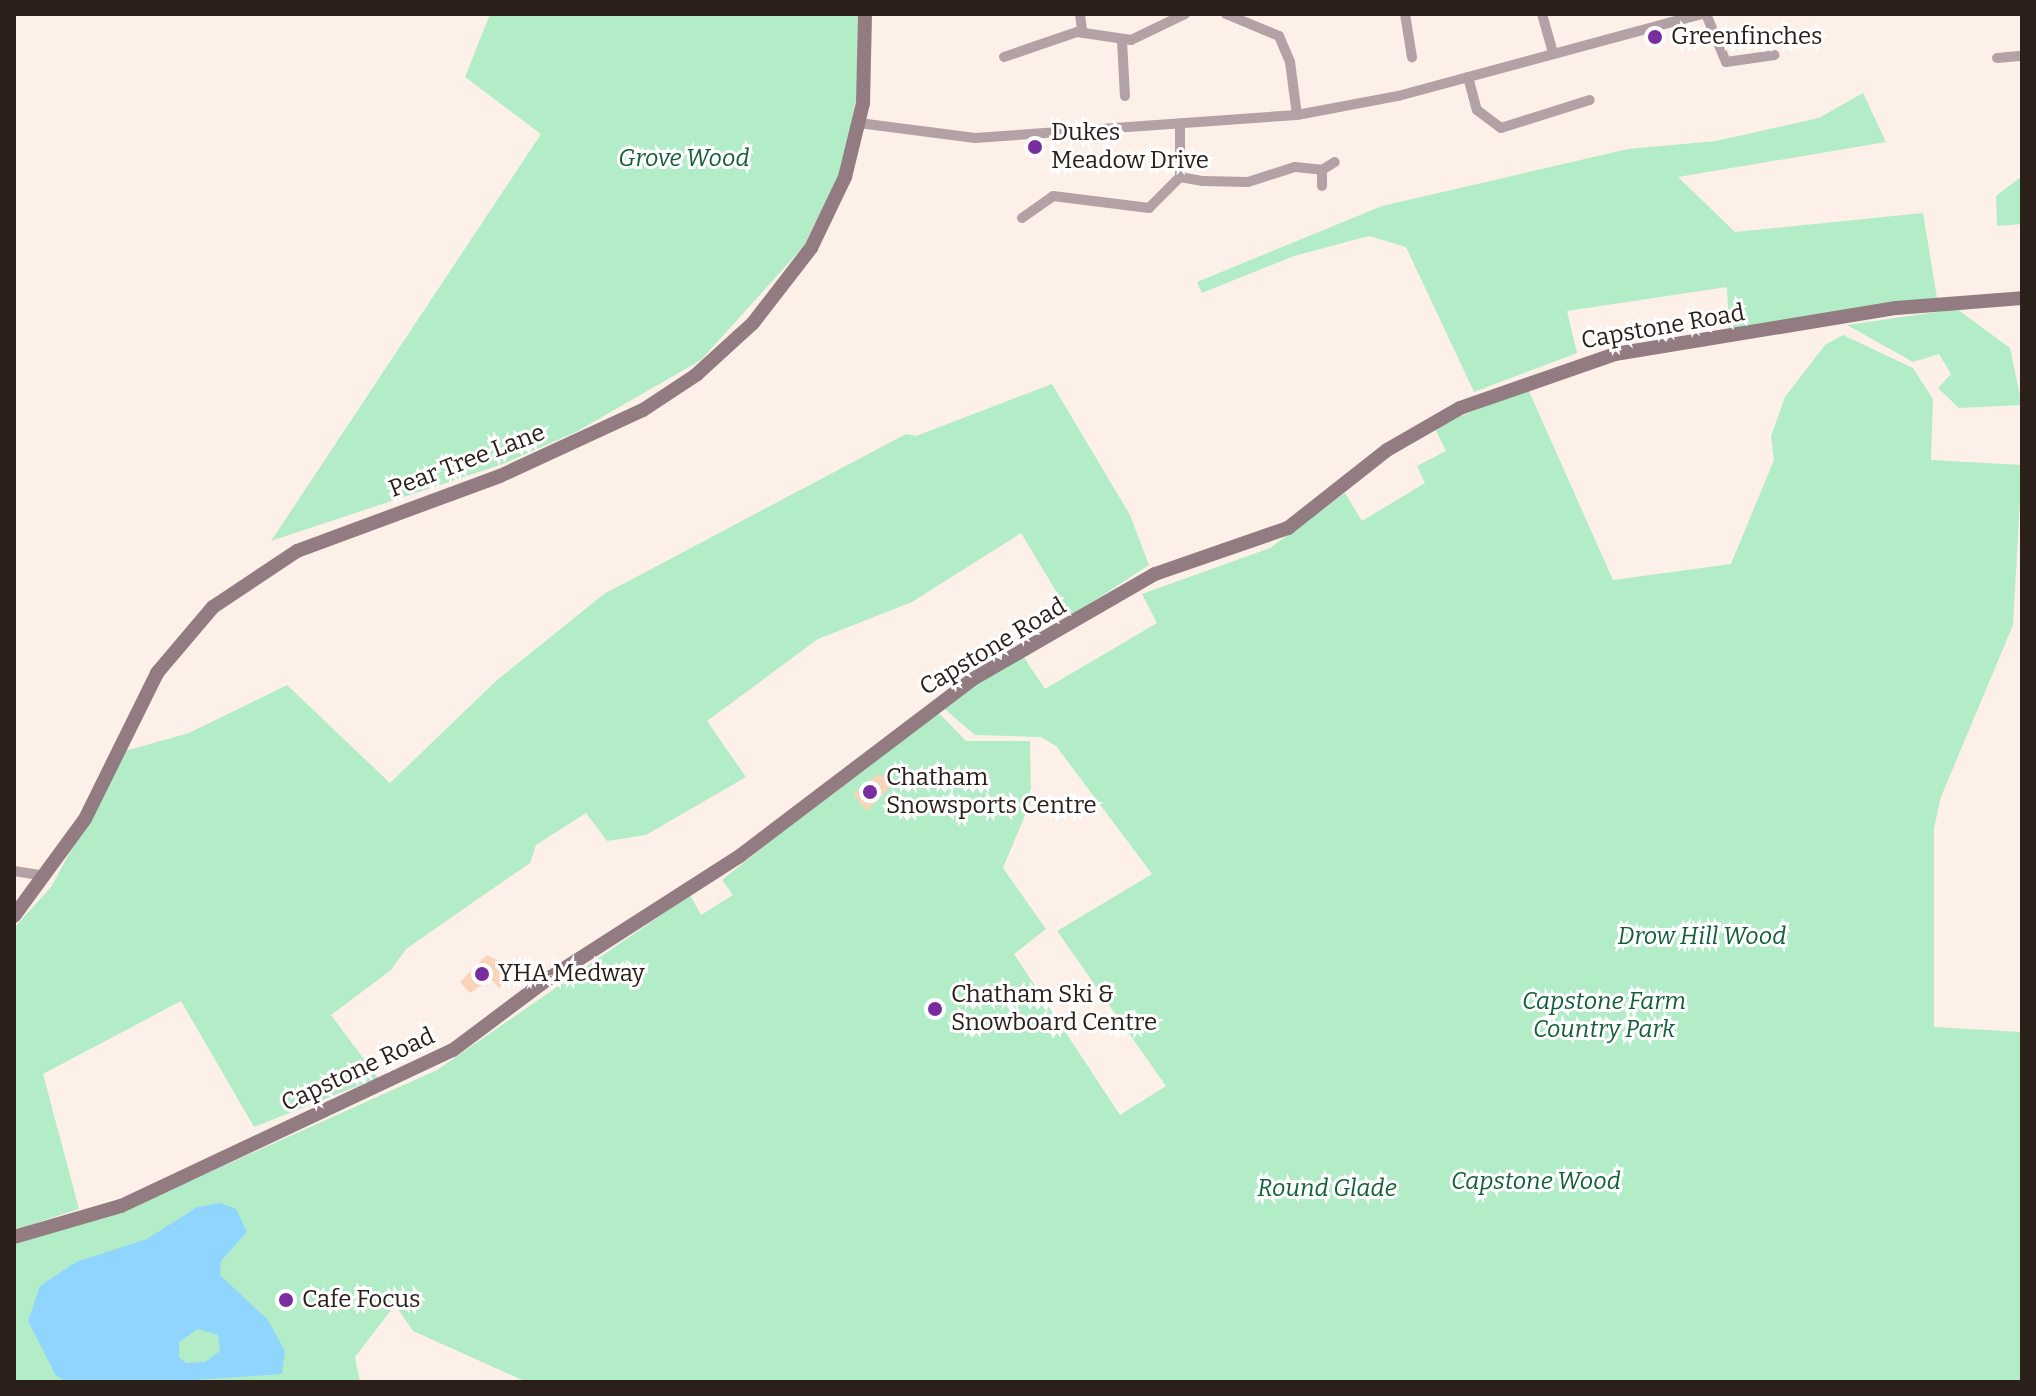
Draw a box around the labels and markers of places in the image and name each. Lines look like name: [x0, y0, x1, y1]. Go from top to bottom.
place label: Greenfinches: [1671, 23, 1823, 51]
marker: Greenfinches: [1646, 28, 1664, 46]
place label: Dukes Meadow Drive: [1051, 119, 1209, 175]
marker: Dukes Meadow Drive: [1026, 138, 1044, 156]
place label: Chatham Snowsports Centre: [886, 764, 1097, 820]
marker: Chatham Snowsports Centre: [861, 783, 879, 801]
place label: YHA Medway: [498, 960, 645, 988]
marker: YHA Medway: [473, 965, 491, 983]
place label: Chatham Ski & Snowboard Centre: [951, 981, 1157, 1037]
marker: Chatham Ski & Snowboard Centre: [926, 1000, 944, 1018]
place label: Cafe Focus: [302, 1286, 421, 1314]
marker: Cafe Focus: [277, 1291, 295, 1309]

